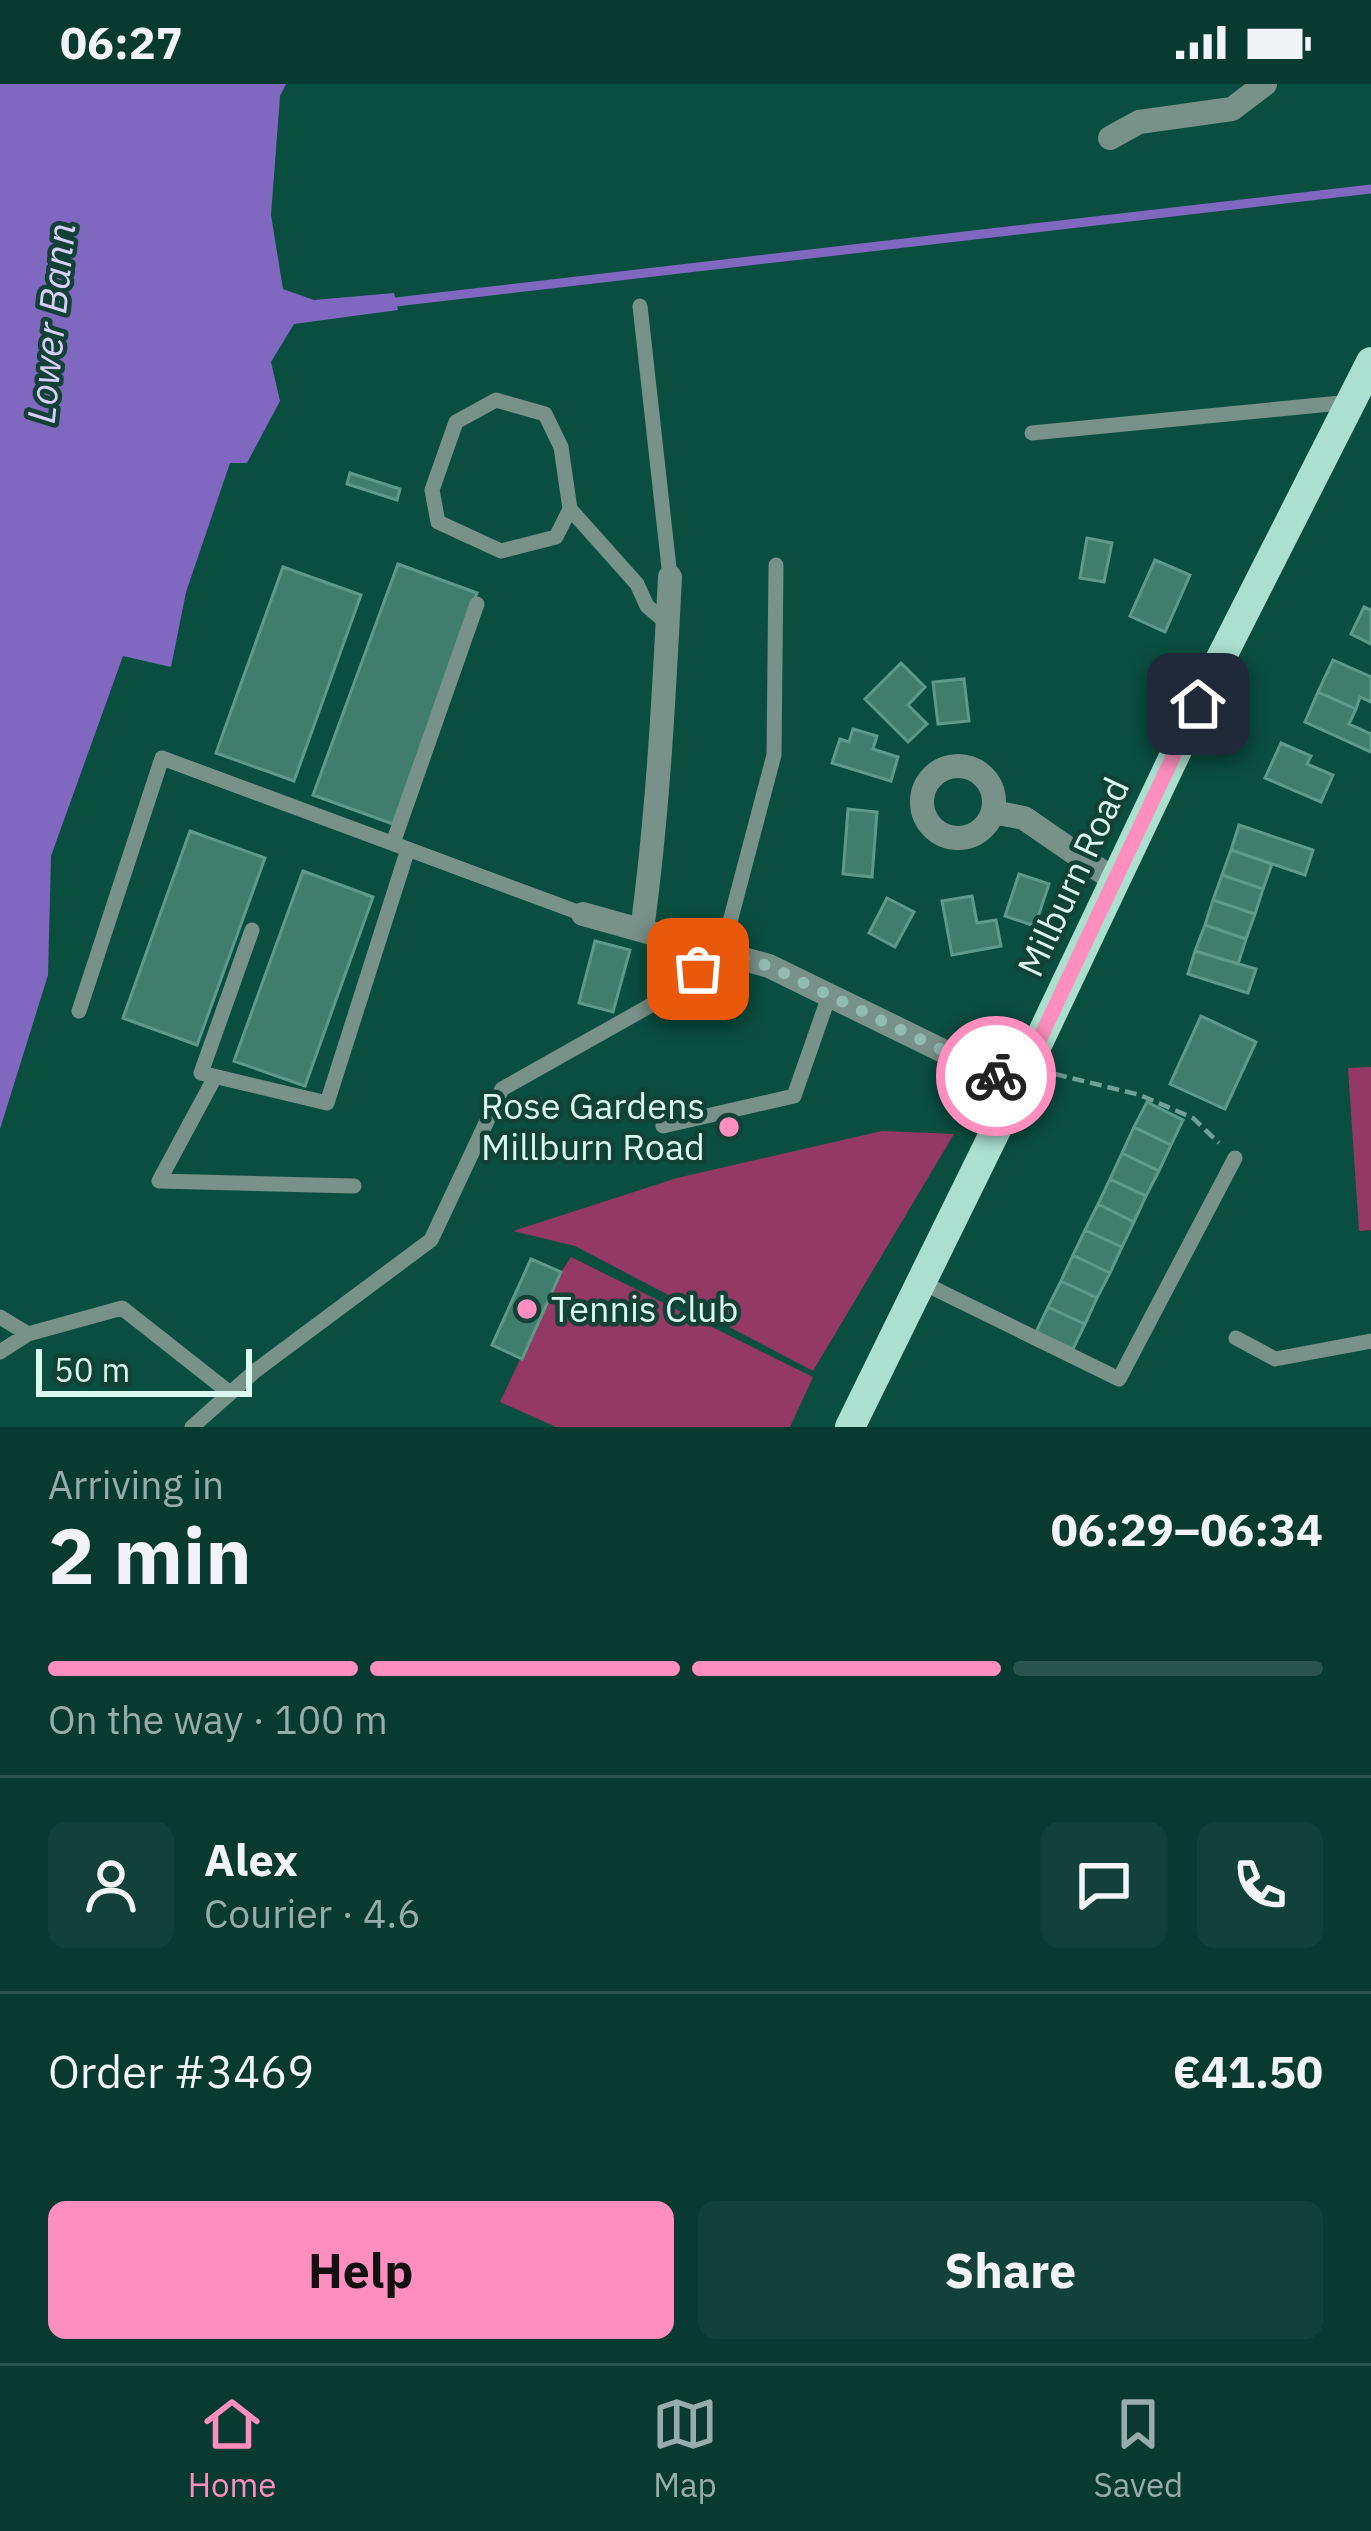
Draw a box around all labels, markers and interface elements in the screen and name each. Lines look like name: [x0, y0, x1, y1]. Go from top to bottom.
text: 06:27: [60, 13, 183, 71]
water label: Lower Bann: [15, 220, 86, 426]
pin: [1147, 653, 1249, 755]
icon: home: [1165, 671, 1231, 737]
street label: Milburn Road: [1006, 770, 1139, 984]
pin: [647, 918, 749, 1020]
icon: bag: [665, 936, 731, 1002]
courier: [936, 1016, 1056, 1136]
icon: bike: [963, 1043, 1029, 1109]
place label: Rose Gardens Millburn Road: [481, 1082, 705, 1170]
marker: Rose Gardens Millburn Road: [716, 1114, 742, 1140]
place label: Tennis Club: [551, 1285, 738, 1332]
marker: Tennis Club: [514, 1296, 540, 1322]
scale bar: [36, 1343, 252, 1396]
text: 50 m: [54, 1348, 130, 1391]
text: Arriving in: [48, 1459, 224, 1510]
text: 06:29–06:34: [1051, 1500, 1323, 1558]
text: 2 min: [48, 1504, 252, 1605]
text: On the way · 100 m: [48, 1694, 388, 1745]
button: person: [48, 1822, 174, 1948]
button: chat: [1041, 1822, 1167, 1948]
button: phone: [1197, 1822, 1323, 1948]
text: Alex: [204, 1830, 298, 1888]
text: Courier · 4.6: [204, 1888, 421, 1939]
text: Order #3469: [48, 2042, 314, 2100]
text: €41.50: [1173, 2042, 1323, 2100]
button: Help: [48, 2201, 674, 2339]
button: Share: [698, 2201, 1323, 2339]
tab: Home: [188, 2391, 276, 2506]
tab: Map: [652, 2391, 718, 2506]
tab: Saved: [1093, 2391, 1183, 2506]

